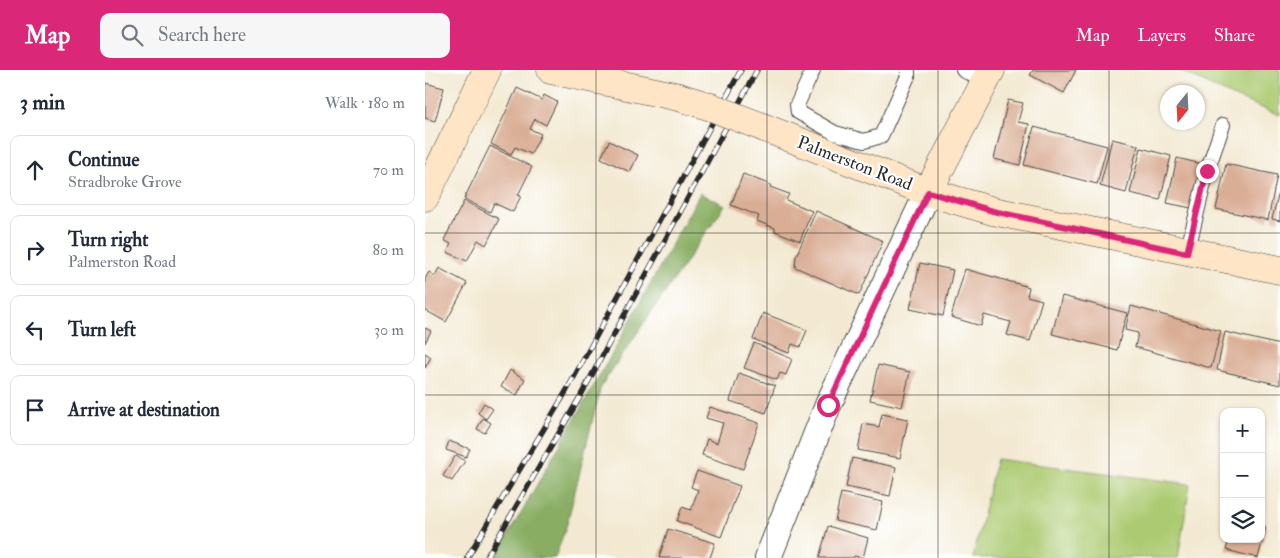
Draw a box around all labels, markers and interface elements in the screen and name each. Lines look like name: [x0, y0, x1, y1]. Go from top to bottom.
search box: [100, 13, 450, 58]
text: Map: [25, 20, 70, 51]
icon: search: [118, 21, 146, 49]
text: Search here: [158, 23, 246, 47]
text: Map: [1076, 24, 1110, 47]
text: Layers: [1138, 24, 1186, 47]
text: Share: [1214, 24, 1255, 47]
north arrow: [1160, 85, 1205, 130]
text: 3 min: [20, 89, 65, 116]
text: Walk · 180 m: [325, 93, 405, 113]
street label: Palmerston Road: [794, 131, 916, 196]
text: Continue: [68, 148, 139, 172]
icon: ahead: [21, 156, 49, 184]
text: 70 m: [373, 160, 404, 180]
route end: [1196, 160, 1219, 183]
text: Stradbroke Grove: [68, 172, 182, 192]
text: Turn right: [68, 228, 148, 252]
icon: right: [21, 236, 49, 264]
text: 80 m: [373, 240, 404, 260]
text: Palmerston Road: [68, 252, 176, 272]
icon: left: [21, 316, 49, 344]
text: Turn left: [68, 318, 136, 342]
text: 30 m: [374, 320, 404, 340]
route start: [817, 394, 840, 417]
icon: arrive: [21, 396, 49, 424]
text: Arrive at destination: [68, 398, 220, 422]
map controls: [1220, 408, 1265, 543]
button: +: [1220, 408, 1265, 453]
button: −: [1220, 453, 1265, 498]
button: layers: [1220, 498, 1265, 543]

